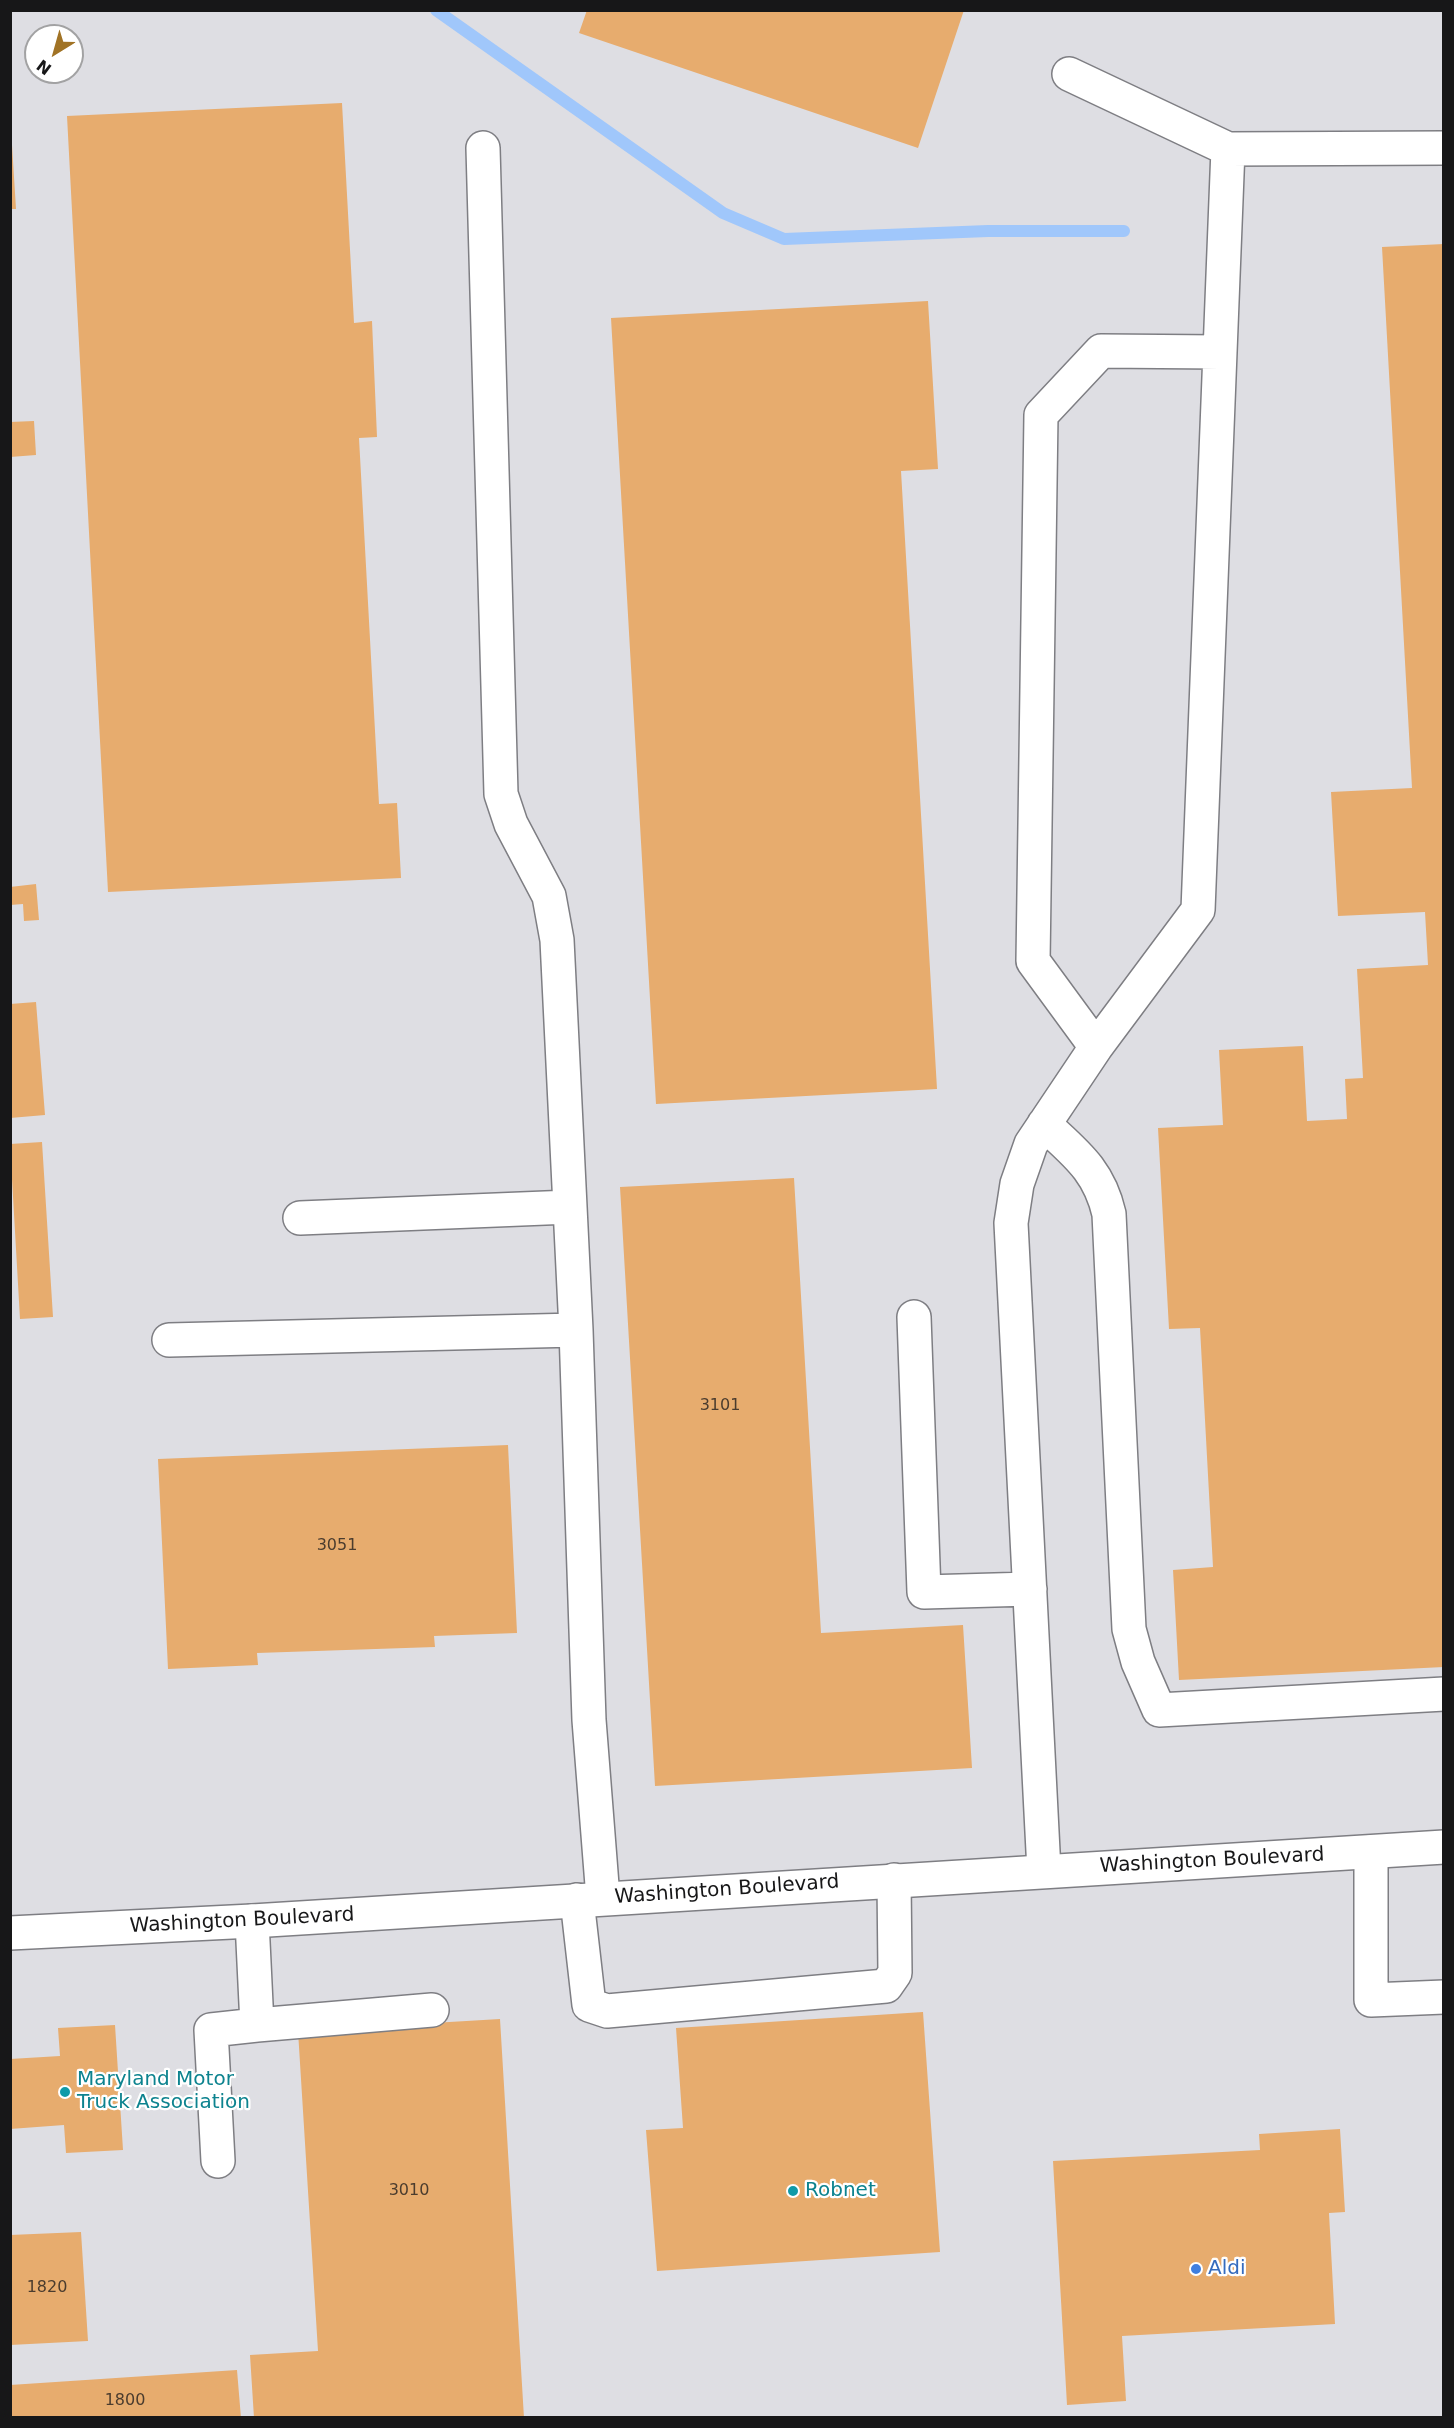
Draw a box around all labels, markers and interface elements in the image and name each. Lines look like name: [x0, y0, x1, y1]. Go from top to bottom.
north arrow: [24, 24, 84, 84]
text: N: [33, 56, 55, 79]
house number: 3101: [700, 1396, 740, 1416]
house number: 3051: [317, 1536, 357, 1556]
street label: Washington Boulevard: [1099, 1843, 1325, 1879]
street label: Washington Boulevard: [614, 1870, 840, 1910]
street label: Washington Boulevard: [129, 1903, 355, 1939]
place label: Maryland Motor Truck Association: [77, 2068, 250, 2115]
marker: Maryland Motor Truck Association: [58, 2085, 72, 2099]
place label: Robnet: [805, 2179, 876, 2203]
house number: 3010: [389, 2181, 429, 2201]
marker: Robnet: [786, 2184, 800, 2198]
place label: Aldi: [1208, 2257, 1245, 2281]
marker: Aldi: [1189, 2262, 1203, 2276]
house number: 1820: [27, 2278, 67, 2298]
house number: 1800: [105, 2391, 145, 2411]

